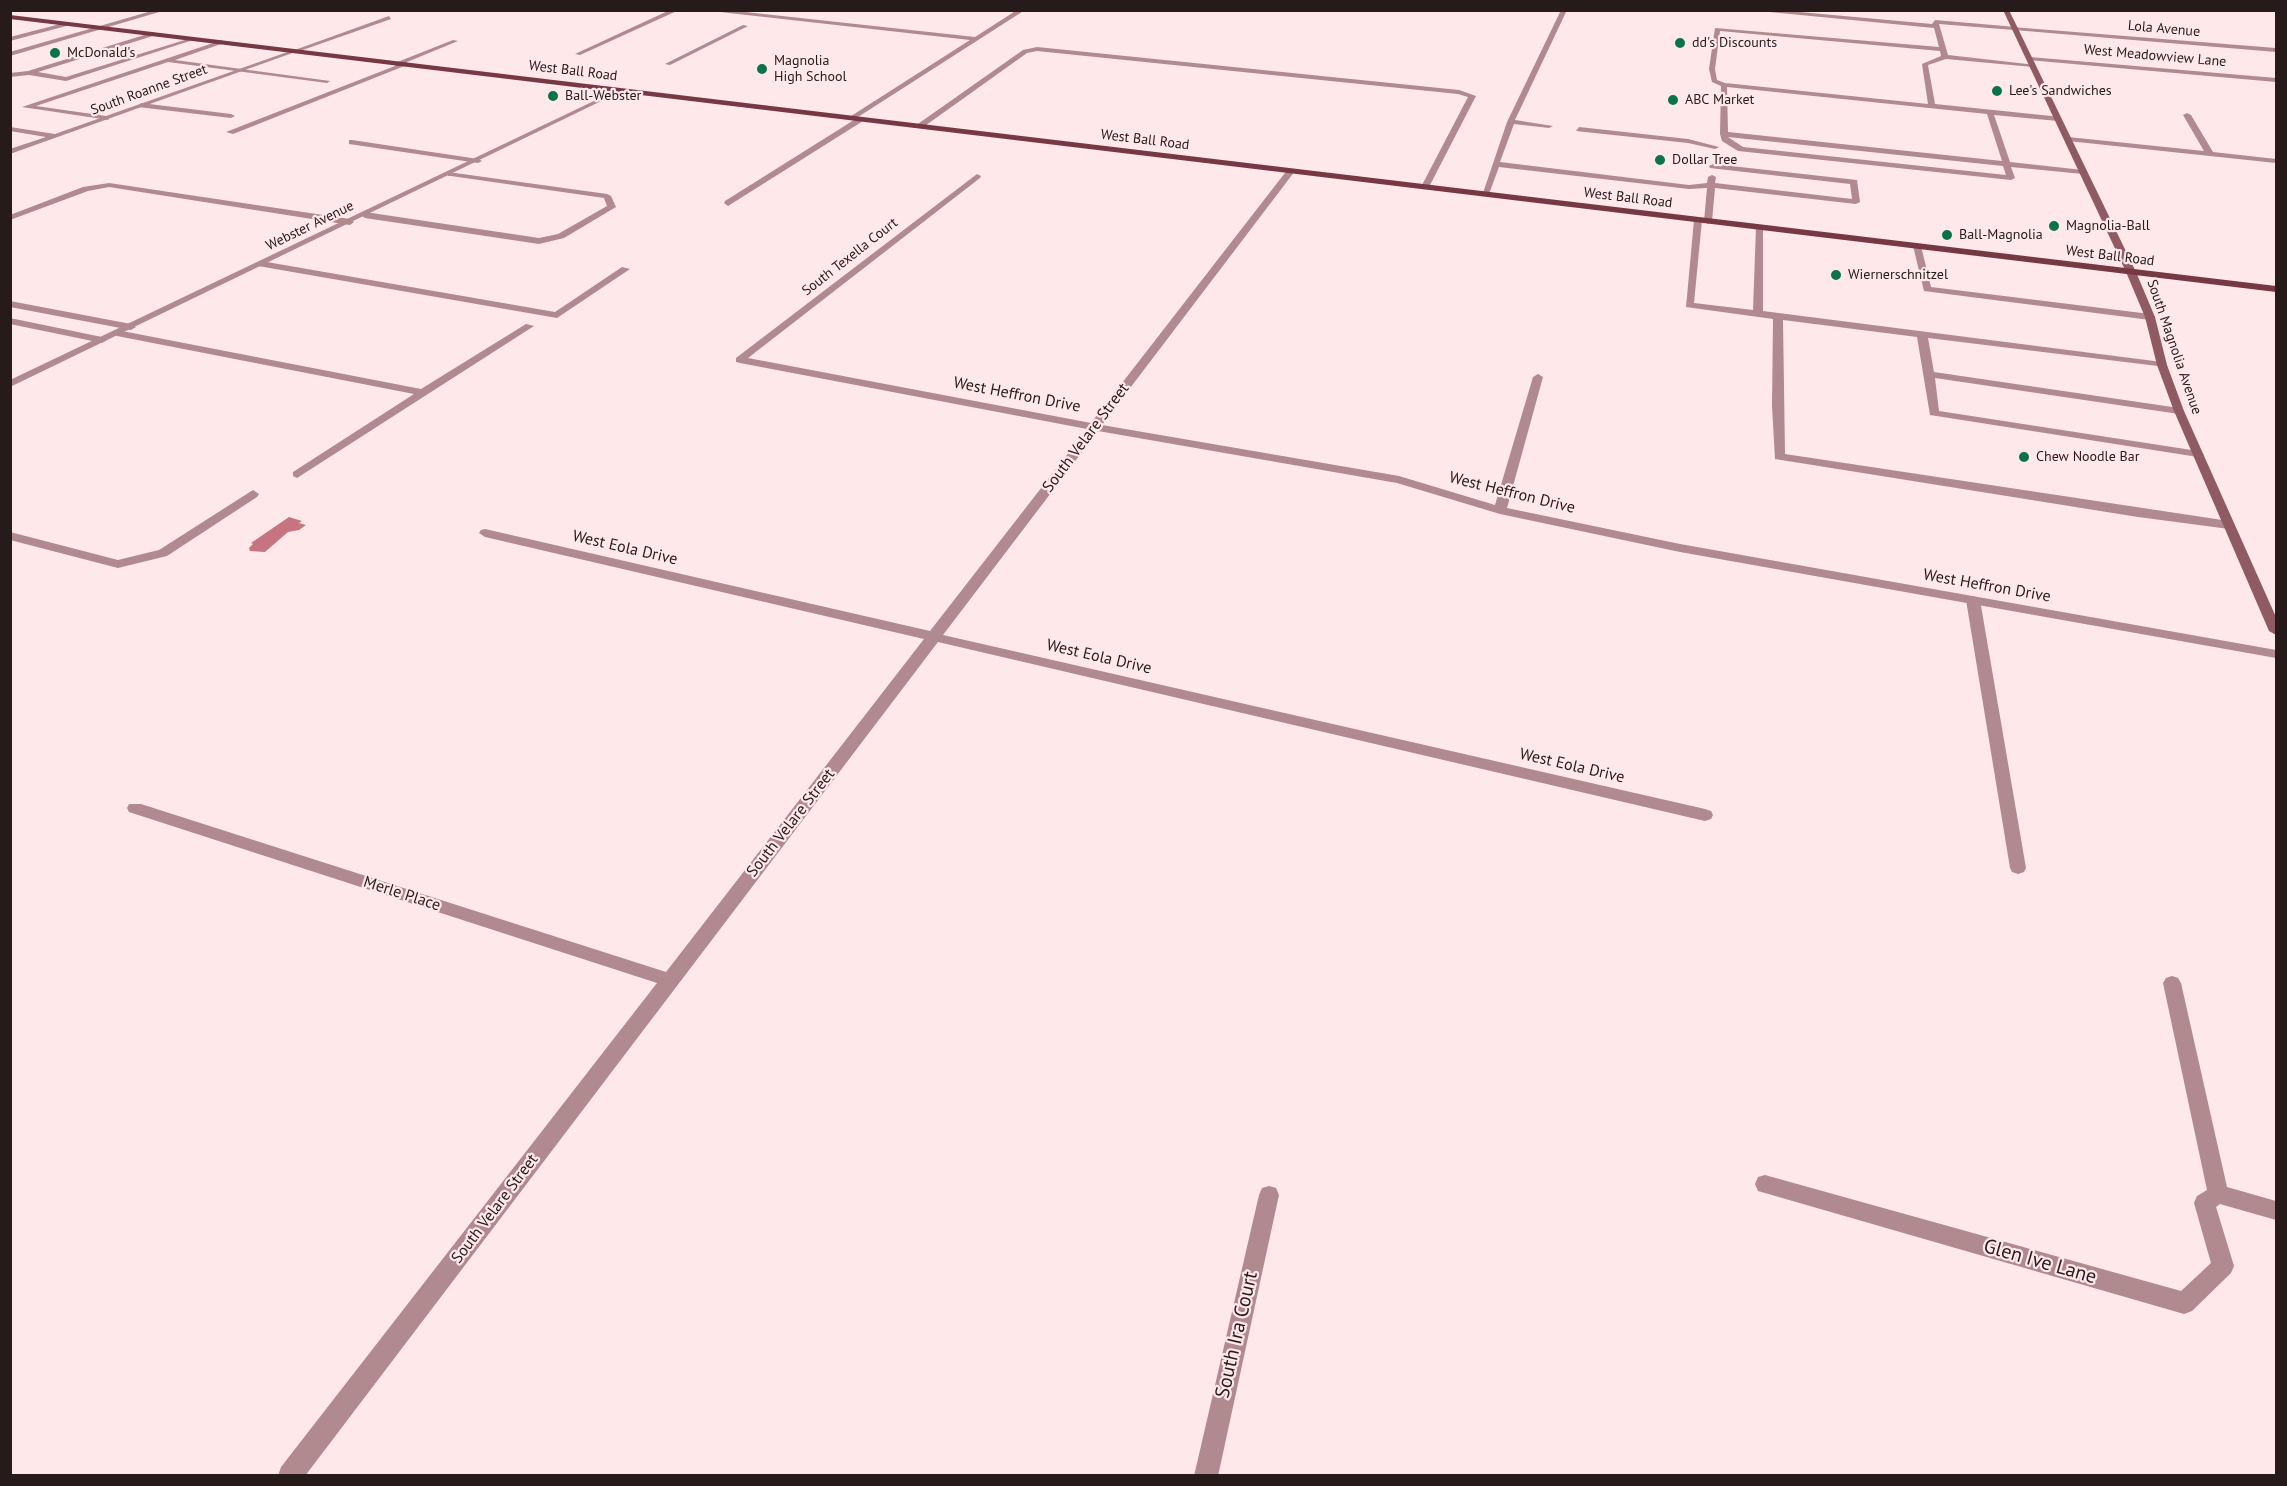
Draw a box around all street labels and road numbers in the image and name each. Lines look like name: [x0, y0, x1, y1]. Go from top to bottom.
street label: Lola Avenue: [2127, 17, 2201, 41]
street label: West Meadowview Lane: [2083, 41, 2227, 71]
street label: West Ball Road: [528, 57, 618, 85]
street label: South Roanne Street: [88, 61, 210, 119]
street label: West Ball Road: [1100, 126, 1190, 154]
street label: West Ball Road: [1583, 184, 1673, 212]
street label: Webster Avenue: [263, 198, 357, 254]
street label: South Texella Court: [799, 214, 901, 300]
street label: West Ball Road: [2065, 242, 2155, 270]
street label: South Magnolia Avenue: [2143, 277, 2205, 417]
street label: West Heffron Drive: [952, 373, 1082, 417]
street label: South Velare Street: [1039, 380, 1133, 496]
street label: West Heffron Drive: [1447, 468, 1577, 518]
street label: West Eola Drive: [571, 527, 679, 569]
street label: West Heffron Drive: [1922, 565, 2052, 607]
street label: West Eola Drive: [1045, 636, 1153, 678]
street label: West Eola Drive: [1518, 745, 1626, 787]
street label: South Velare Street: [743, 765, 839, 881]
street label: Merle Place: [361, 873, 443, 915]
street label: South Velare Street: [448, 1151, 542, 1267]
street label: Glen Ive Lane: [1981, 1234, 2099, 1290]
street label: South Ira Court: [1211, 1269, 1263, 1401]

